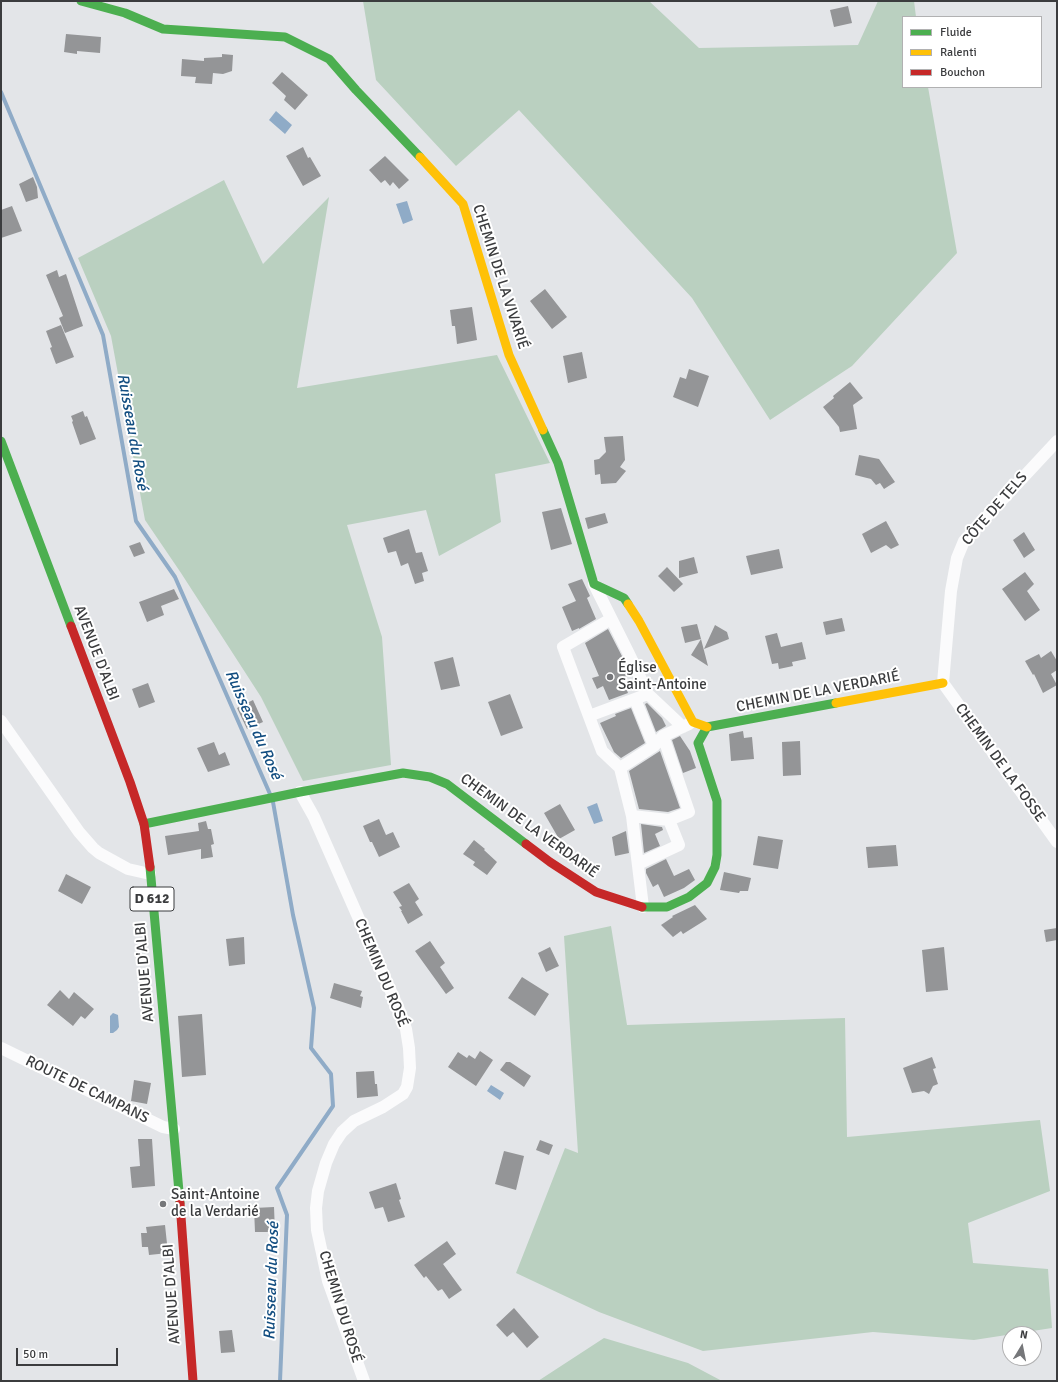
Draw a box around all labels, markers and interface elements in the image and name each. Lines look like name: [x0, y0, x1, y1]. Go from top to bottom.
legend: [902, 16, 1042, 88]
text: Fluide: [940, 25, 972, 40]
text: Ralenti: [940, 45, 977, 60]
text: Bouchon: [940, 65, 985, 80]
street label: CHEMIN DE LA VIVARIÉ: [468, 202, 532, 352]
water label: Ruisseau du Rosé: [112, 372, 152, 492]
street label: CÔTE DE TELS: [958, 469, 1032, 549]
street label: AVENUE D'ALBI: [70, 603, 122, 703]
place label: Église Saint-Antoine: [618, 659, 707, 694]
water label: Ruisseau du Rosé: [220, 667, 286, 783]
street label: CHEMIN DE LA VERDARIÉ: [735, 667, 901, 717]
marker: Église Saint-Antoine: [605, 672, 615, 682]
street label: CHEMIN DE LA FOSSE: [951, 700, 1049, 826]
street label: CHEMIN DE LA VERDARIÉ: [457, 770, 601, 882]
road number: D 612: [130, 887, 174, 911]
street label: CHEMIN DU ROSÉ: [350, 916, 412, 1030]
street label: AVENUE D'ALBI: [132, 921, 158, 1023]
street label: ROUTE DE CAMPANS: [22, 1052, 152, 1128]
place label: Saint-Antoine de la Verdarié: [171, 1186, 260, 1221]
marker: Saint-Antoine de la Verdarié: [158, 1199, 168, 1209]
water label: Ruisseau du Rosé: [260, 1222, 284, 1340]
street label: AVENUE D'ALBI: [160, 1243, 184, 1345]
street label: CHEMIN DU ROSÉ: [314, 1249, 366, 1365]
north arrow: [1002, 1326, 1042, 1366]
text: N: [1019, 1328, 1029, 1342]
scale bar: [18, 1340, 120, 1366]
text: 50 m: [23, 1347, 48, 1362]

